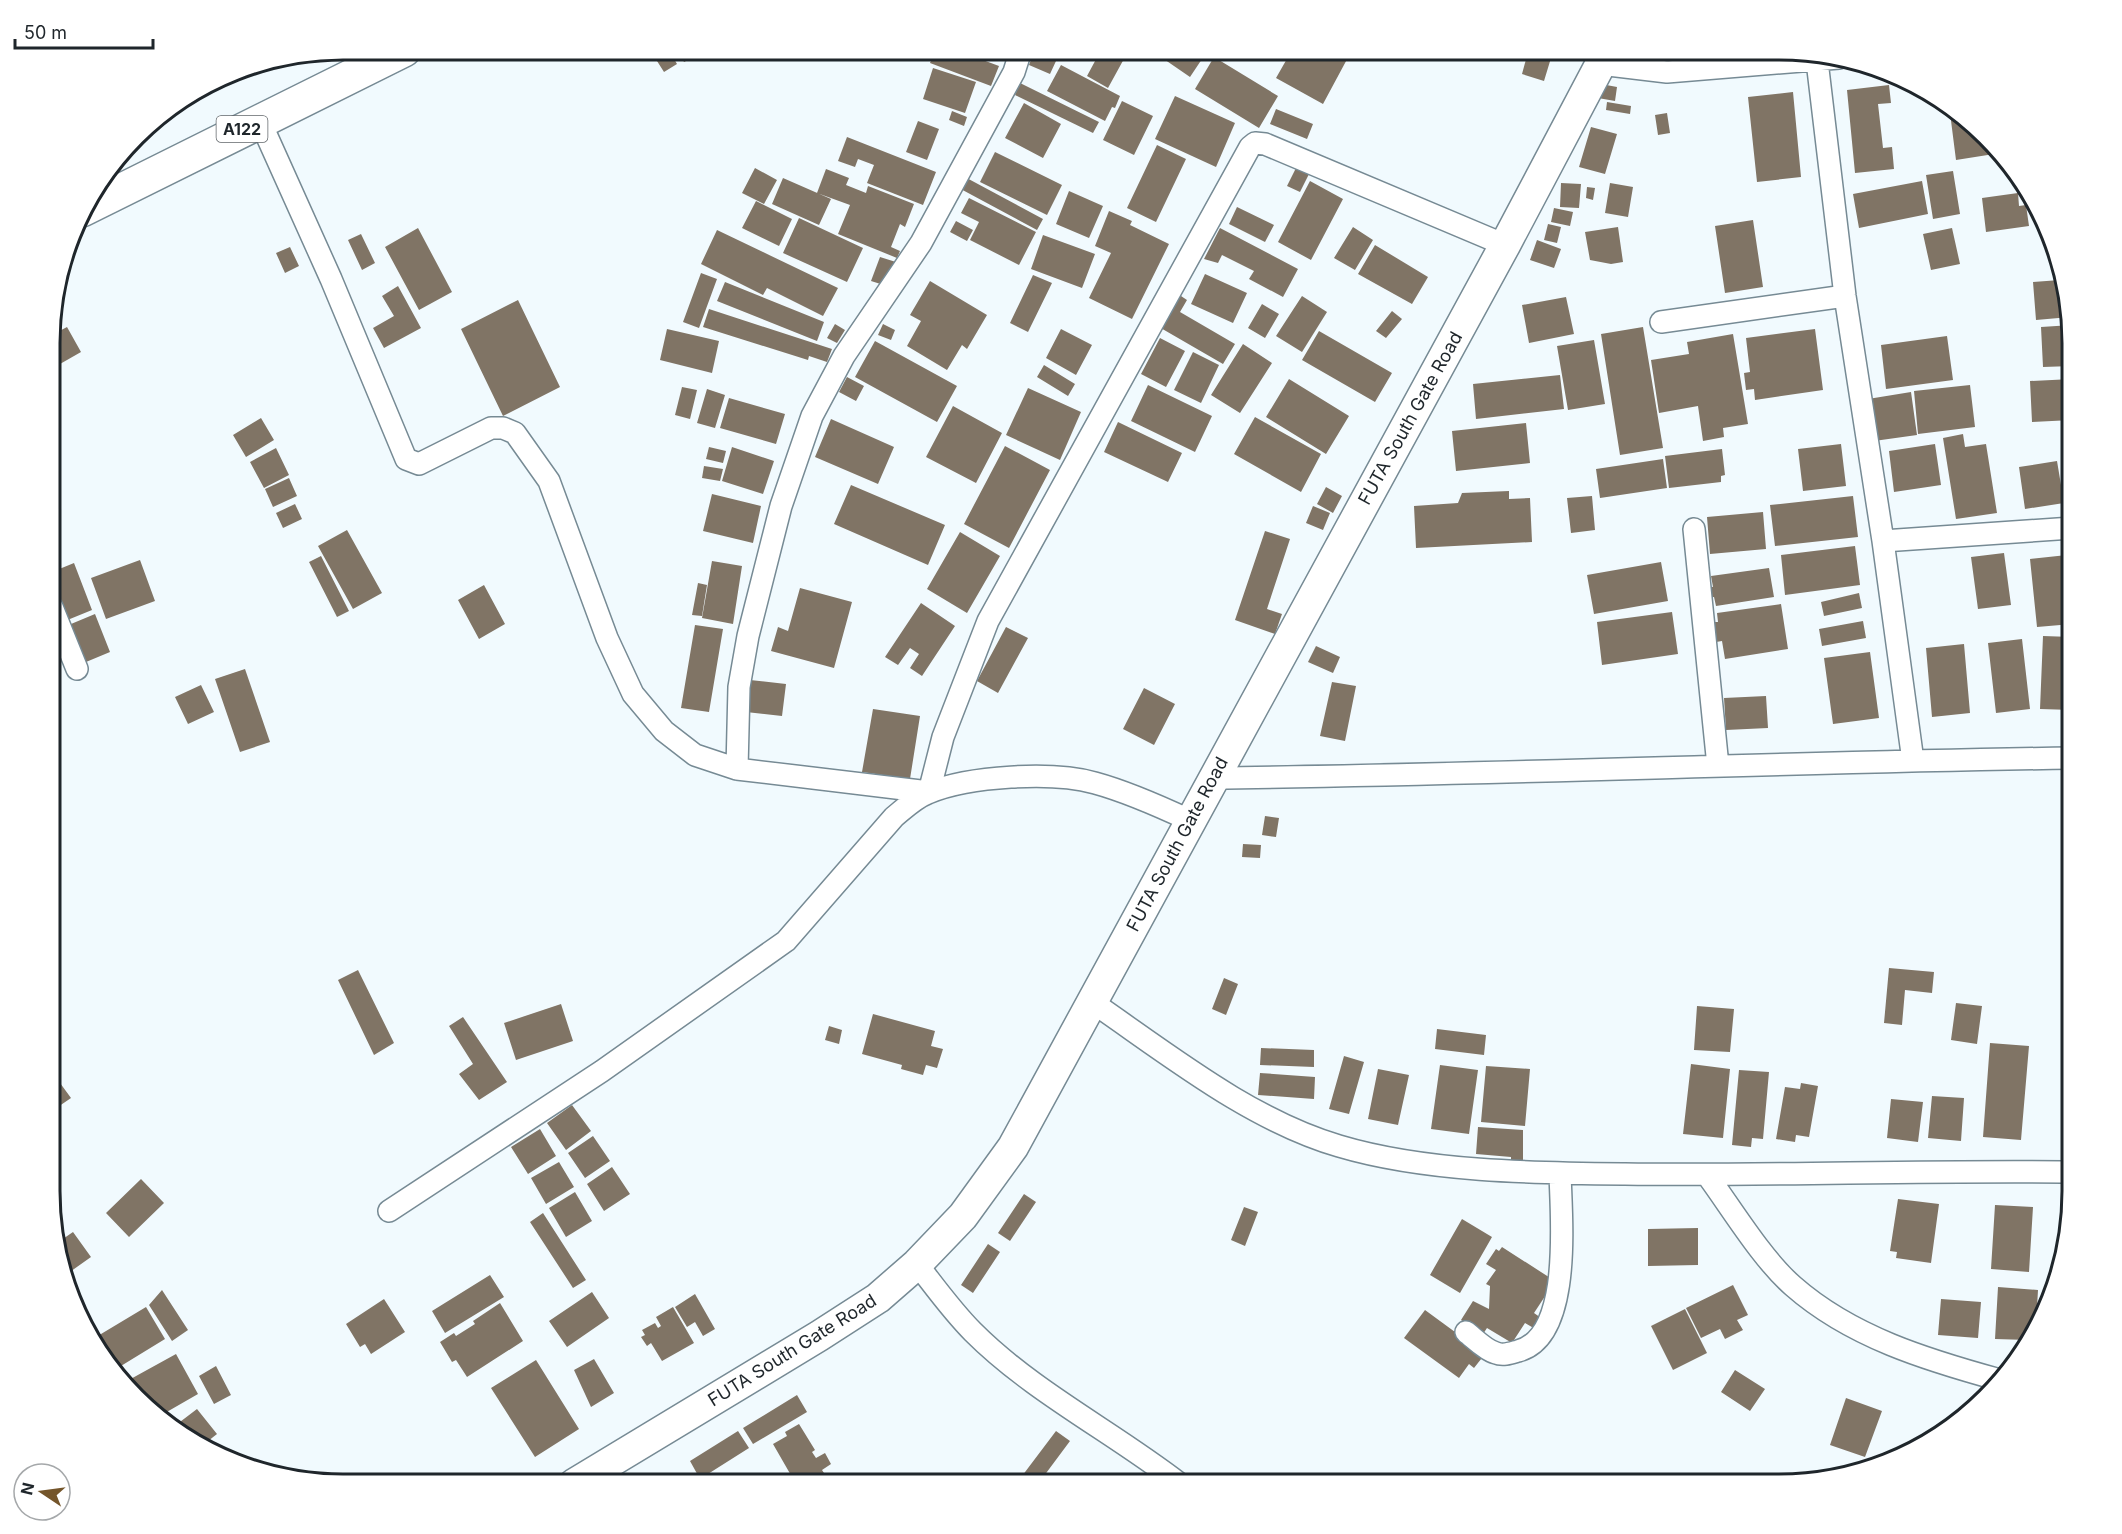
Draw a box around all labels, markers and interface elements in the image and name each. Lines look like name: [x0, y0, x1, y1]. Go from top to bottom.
scale bar: [15, 12, 153, 50]
text: 50 m: [24, 22, 67, 43]
road number: A122: [216, 116, 268, 142]
street label: FUTA South Gate Road: [1354, 328, 1466, 508]
street label: FUTA South Gate Road: [1122, 753, 1232, 935]
street label: FUTA South Gate Road: [704, 1290, 880, 1410]
north arrow: [12, 1462, 72, 1522]
text: N: [16, 1480, 39, 1497]

